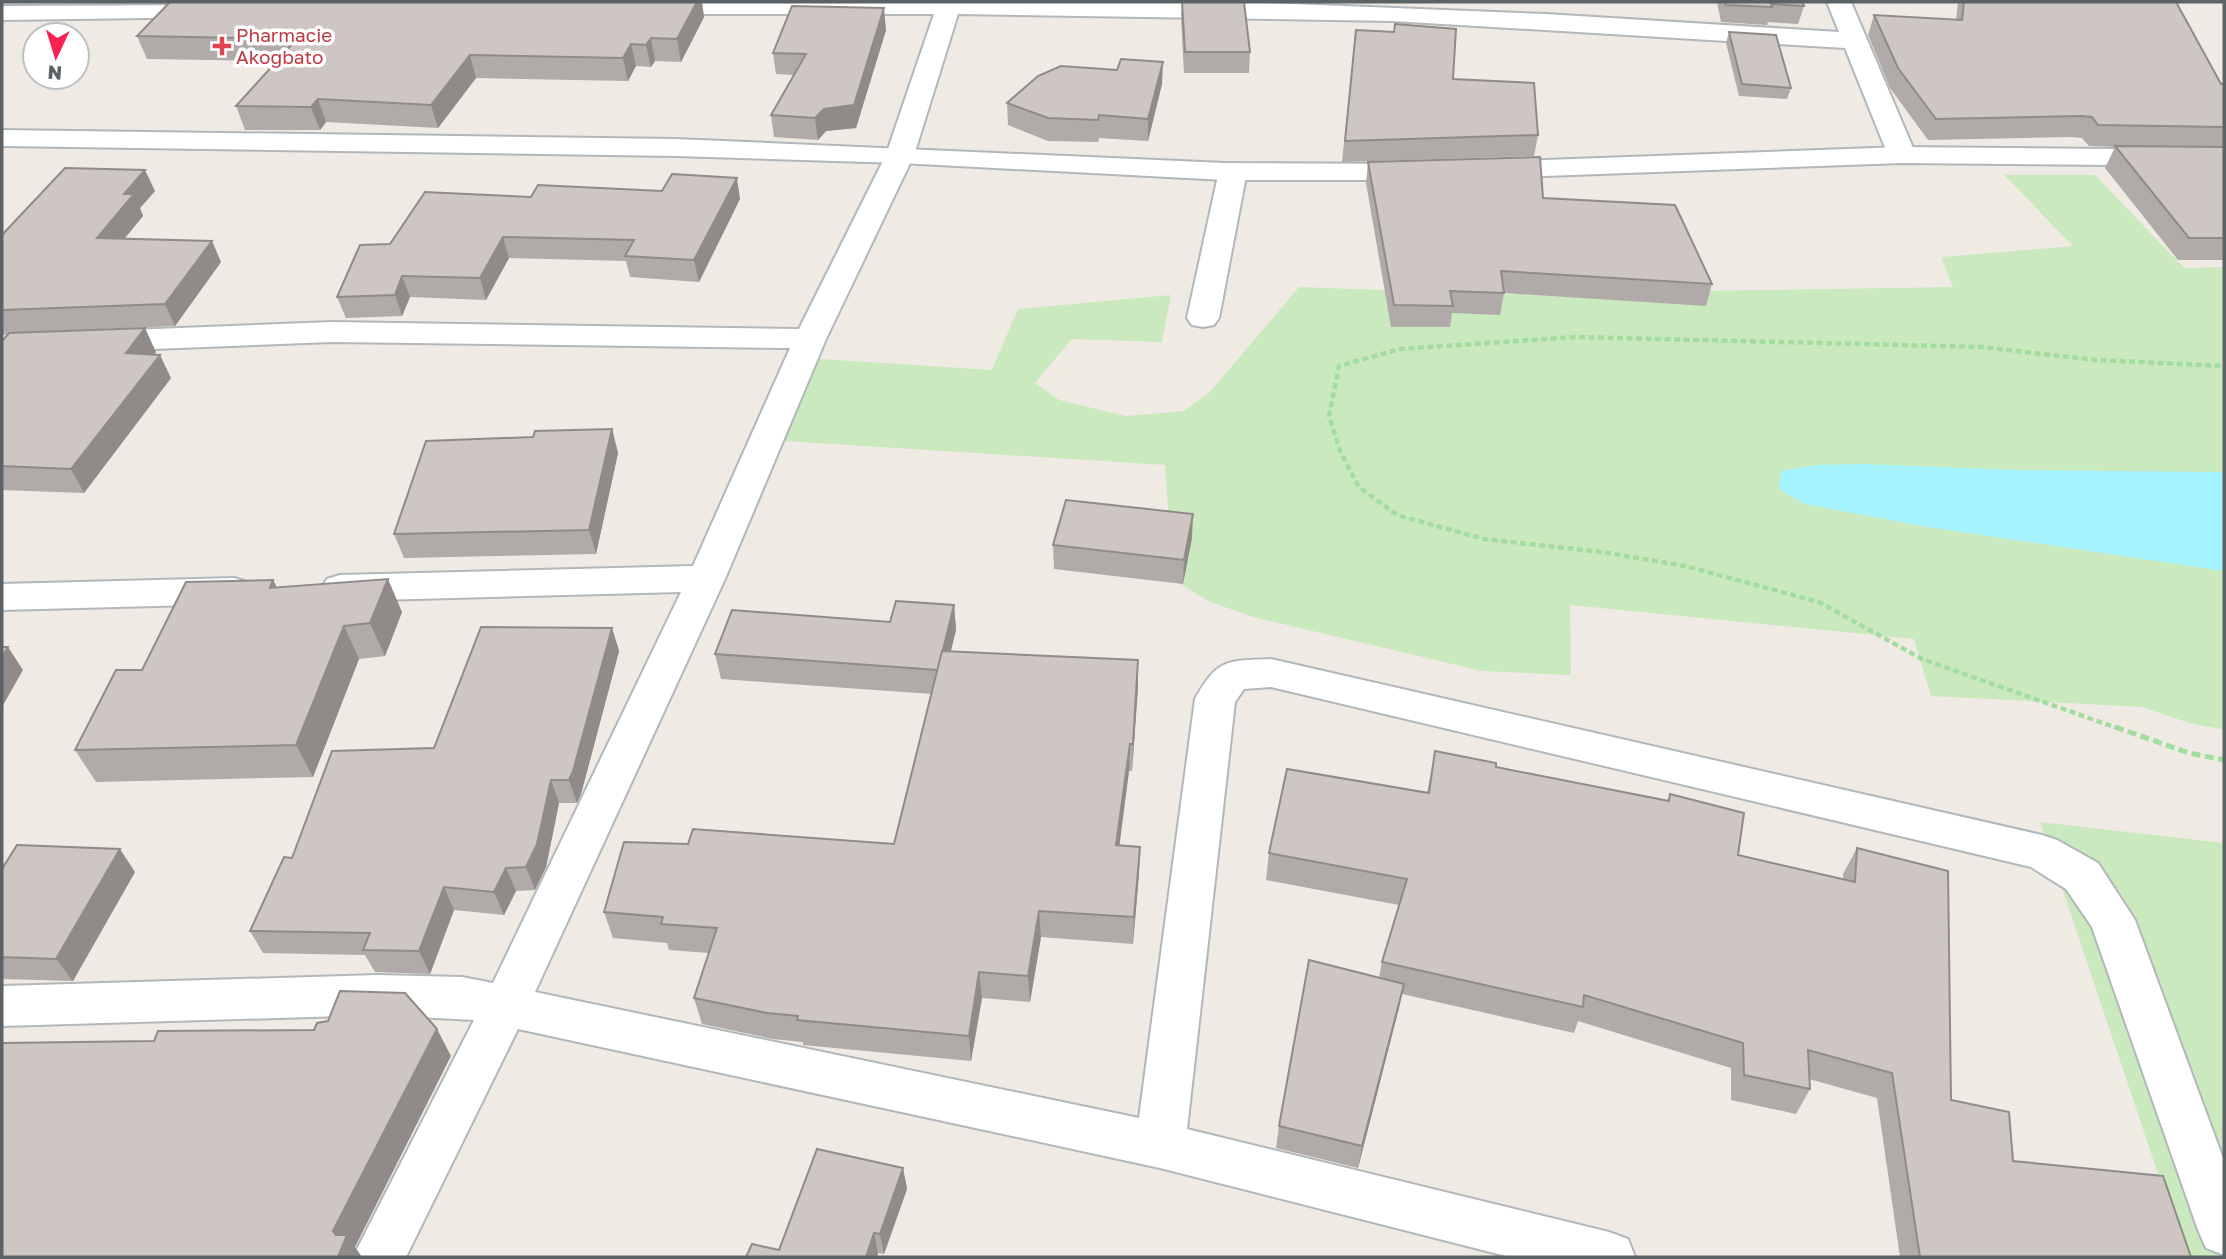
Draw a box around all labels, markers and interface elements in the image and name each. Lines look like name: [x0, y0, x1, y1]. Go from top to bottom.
north arrow: [21, 21, 91, 91]
place label: Pharmacie Akogbato: [236, 23, 332, 68]
marker: Pharmacie Akogbato: [214, 38, 230, 54]
text: N: [47, 61, 63, 85]

